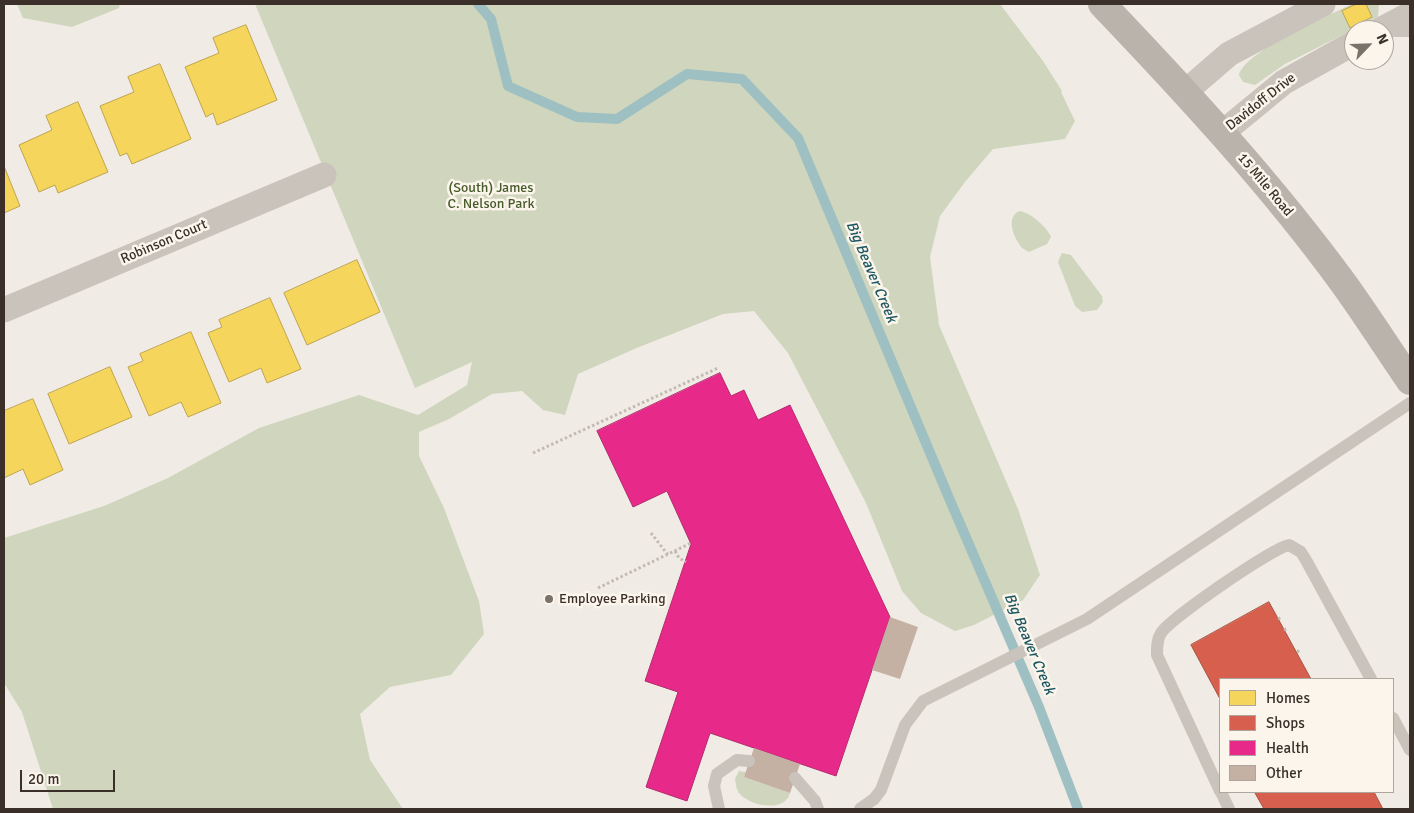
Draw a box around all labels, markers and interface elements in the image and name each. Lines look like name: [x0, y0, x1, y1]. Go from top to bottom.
north arrow: [1344, 20, 1394, 70]
text: N: [1372, 31, 1392, 47]
street label: Davidoff Drive: [1223, 70, 1299, 134]
street label: 15 Mile Road: [1234, 150, 1296, 220]
park label: (South) James C. Nelson Park: [448, 180, 534, 212]
street label: Robinson Court: [118, 216, 210, 268]
water label: Big Beaver Creek: [842, 219, 900, 325]
place label: Employee Parking: [559, 591, 666, 607]
water label: Big Beaver Creek: [1000, 591, 1058, 697]
marker: Employee Parking: [543, 593, 555, 605]
legend: [1219, 678, 1394, 793]
text: Homes: [1266, 689, 1310, 707]
text: Shops: [1266, 714, 1305, 732]
text: Health: [1266, 739, 1309, 757]
scale bar: [22, 760, 118, 792]
text: Other: [1266, 764, 1302, 782]
text: 20 m: [28, 770, 59, 788]

